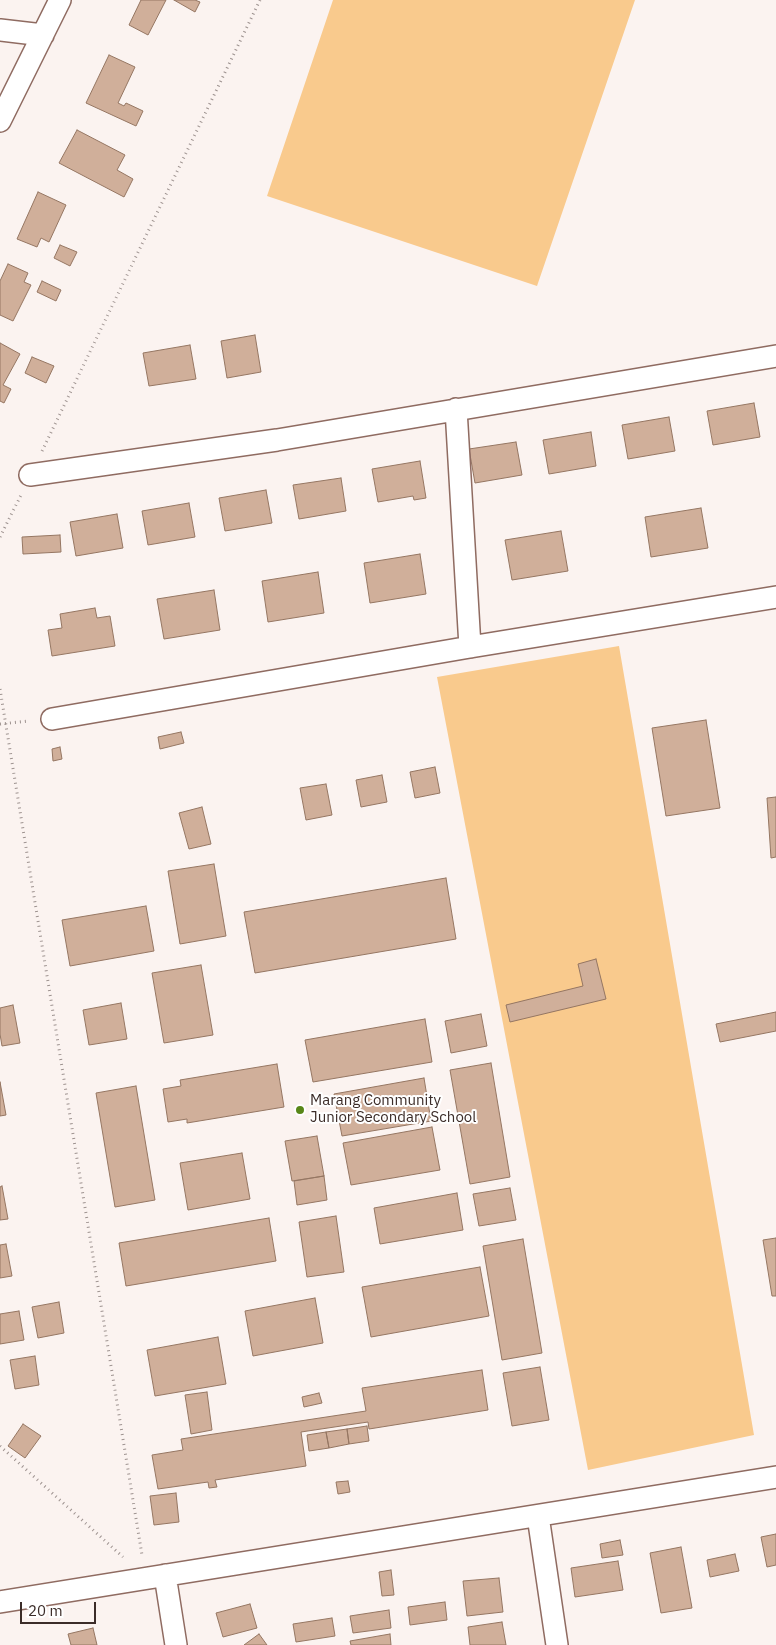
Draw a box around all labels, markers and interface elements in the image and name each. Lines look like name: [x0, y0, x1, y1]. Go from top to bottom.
place label: Marang Community Junior Secondary School: [310, 1092, 476, 1127]
marker: Marang Community Junior Secondary School: [294, 1104, 306, 1116]
scale bar: [22, 1592, 99, 1624]
text: 20 m: [28, 1601, 63, 1620]

